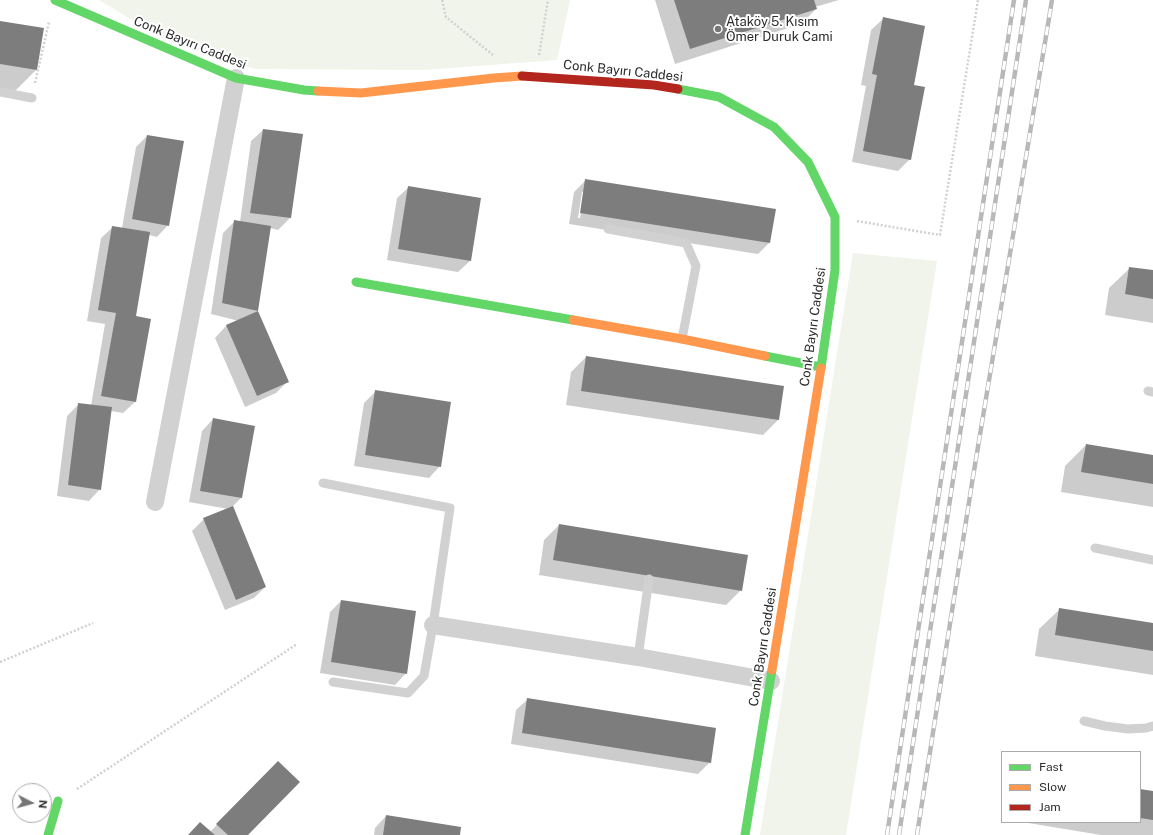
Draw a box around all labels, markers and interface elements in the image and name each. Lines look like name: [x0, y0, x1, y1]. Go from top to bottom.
street label: Conk Bayırı Caddesi: [131, 13, 249, 73]
place label: Ataköy 5. Kısım Ömer Duruk Cami: [726, 14, 833, 45]
marker: Ataköy 5. Kısım Ömer Duruk Cami: [713, 24, 723, 34]
street label: Conk Bayırı Caddesi: [562, 57, 684, 85]
street label: Conk Bayırı Caddesi: [797, 266, 829, 388]
street label: Conk Bayırı Caddesi: [746, 586, 780, 708]
legend: [1001, 751, 1141, 823]
text: Fast: [1039, 760, 1063, 774]
text: Slow: [1039, 780, 1066, 794]
north arrow: [12, 783, 52, 823]
text: N: [37, 799, 49, 809]
text: Jam: [1039, 800, 1061, 814]

